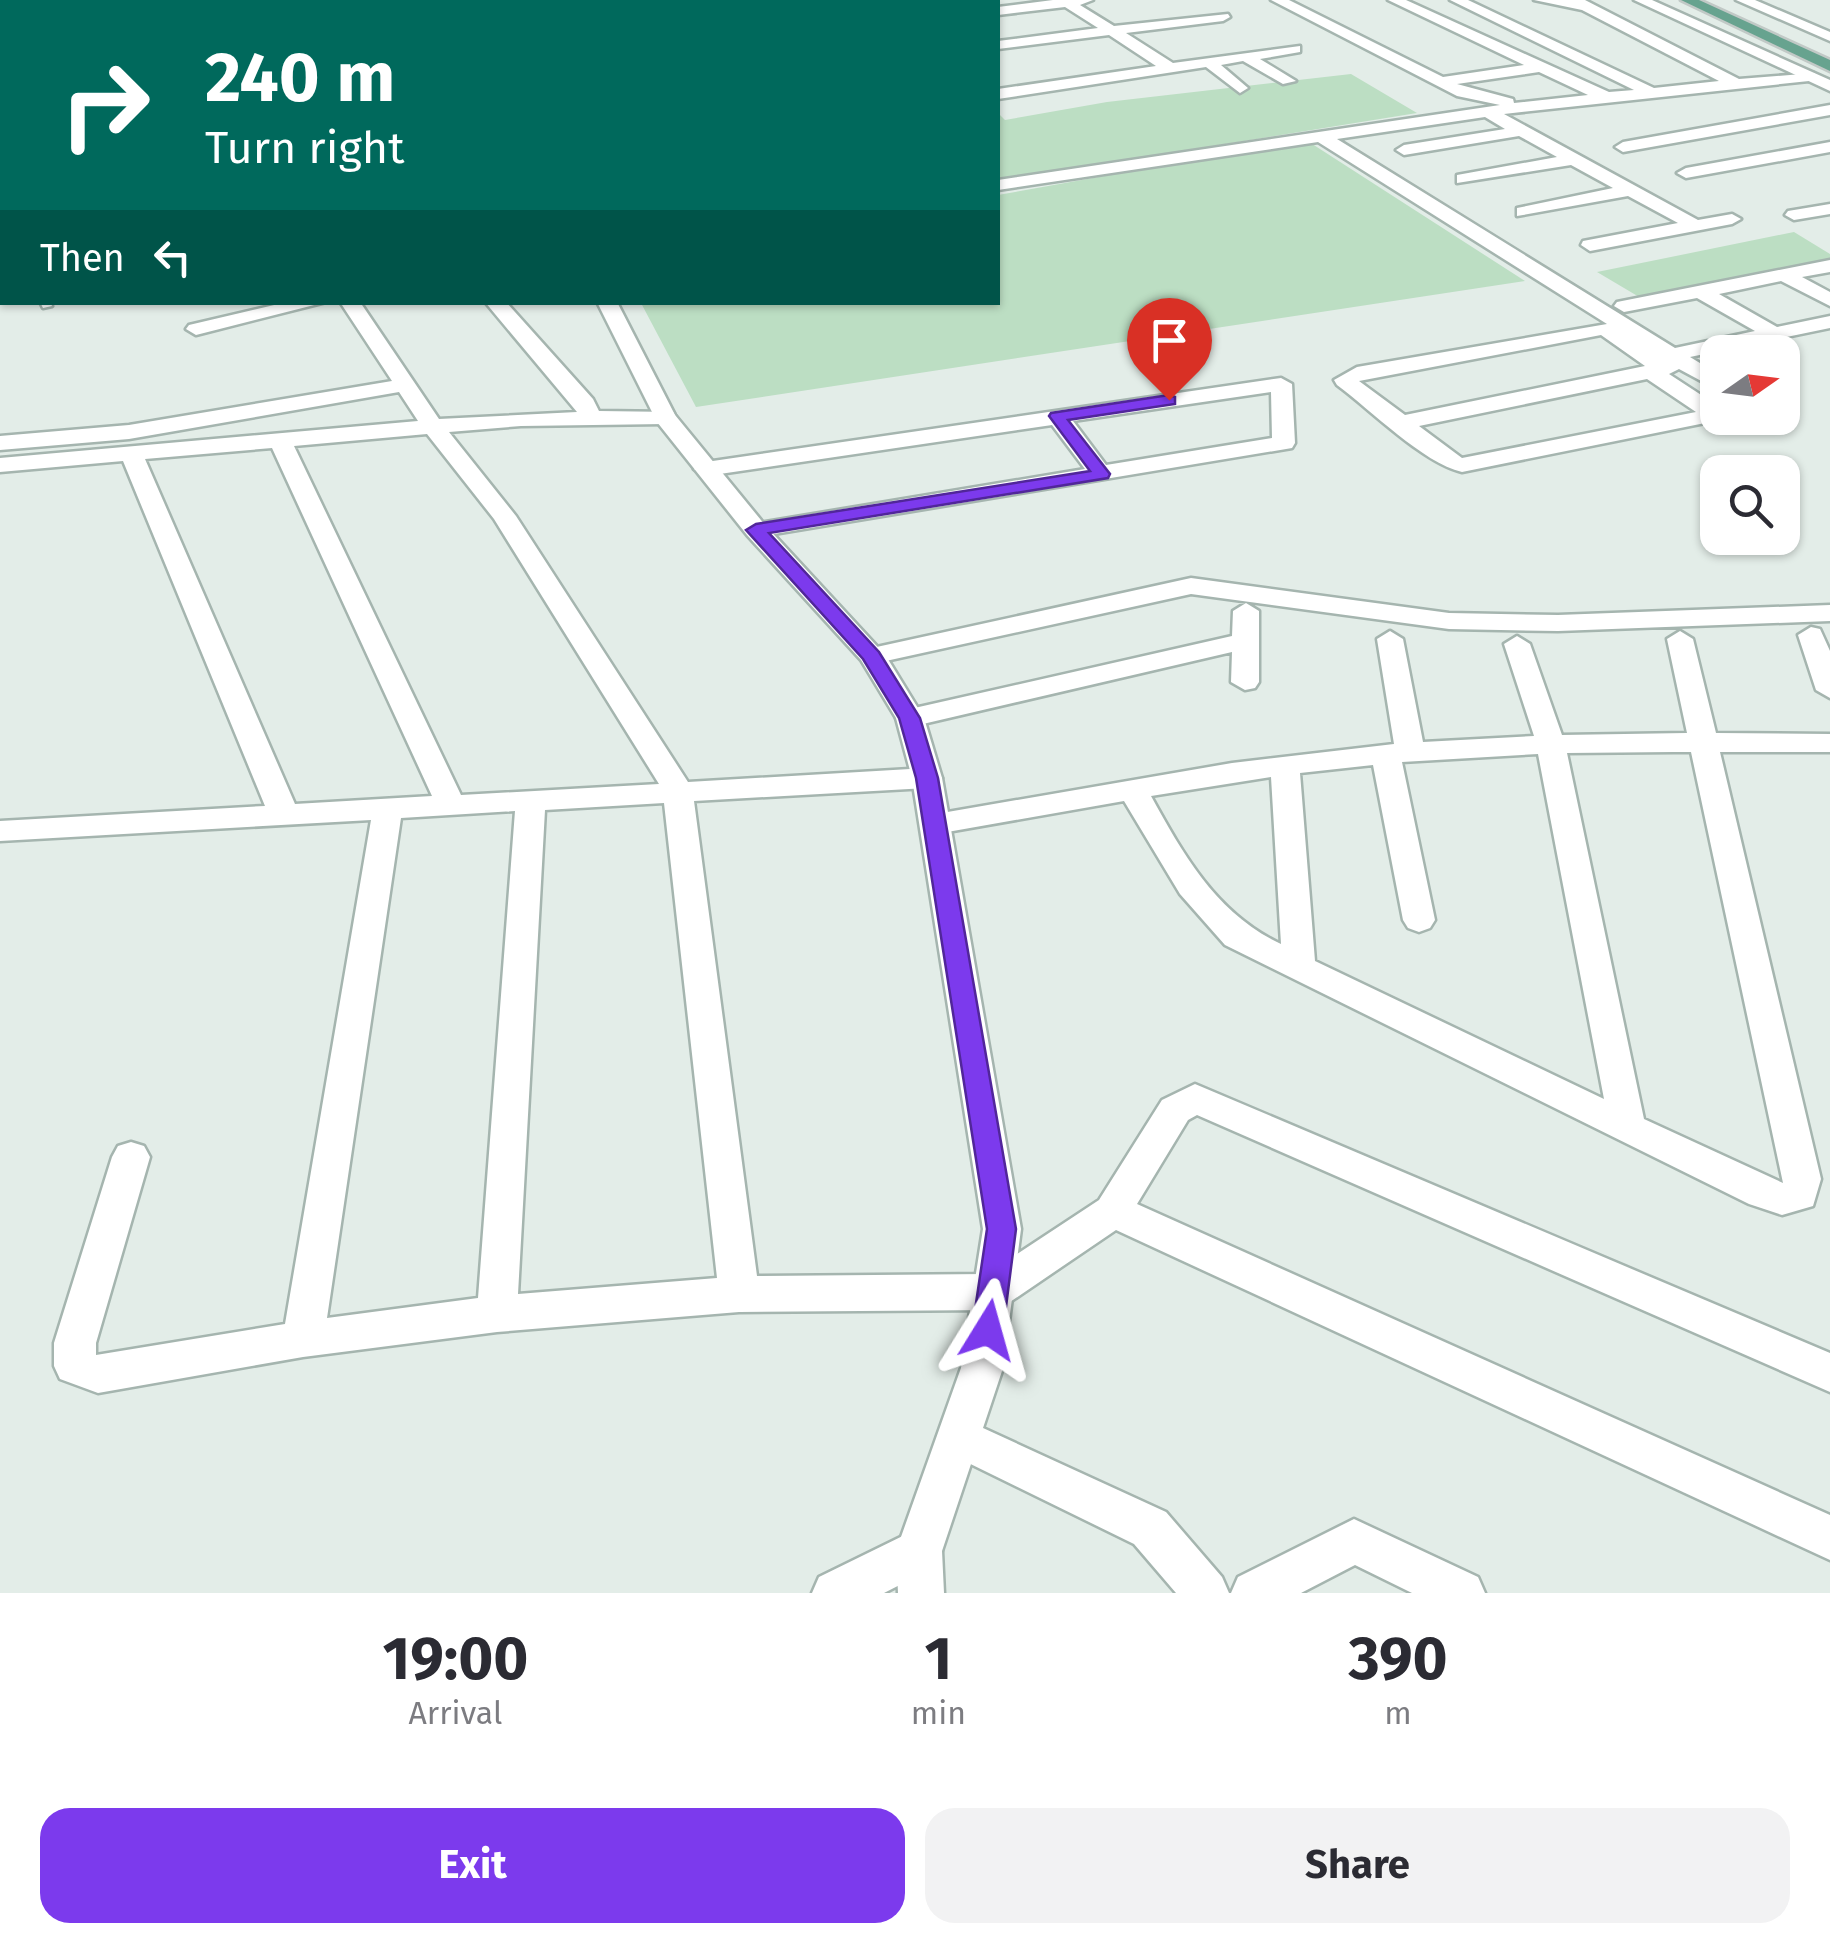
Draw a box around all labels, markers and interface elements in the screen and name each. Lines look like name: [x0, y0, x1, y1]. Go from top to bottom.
text: 240 m: [205, 36, 395, 120]
icon: right: [40, 40, 170, 170]
text: Turn right: [205, 121, 404, 175]
icon: left: [145, 230, 200, 285]
text: Then: [40, 235, 125, 281]
pin: [1127, 298, 1212, 401]
icon: arrive: [1142, 313, 1197, 368]
north arrow: [1700, 335, 1800, 435]
map controls: [1700, 335, 1800, 555]
button: search: [1700, 455, 1800, 555]
position arrow: [936, 1278, 1040, 1382]
text: 19:00: [382, 1623, 528, 1695]
text: 1: [924, 1623, 952, 1695]
text: 390: [1348, 1623, 1448, 1695]
text: Arrival: [409, 1694, 502, 1732]
text: min: [911, 1694, 966, 1732]
text: m: [1384, 1694, 1412, 1732]
button: Exit: [40, 1808, 905, 1923]
button: Share: [925, 1808, 1790, 1923]

